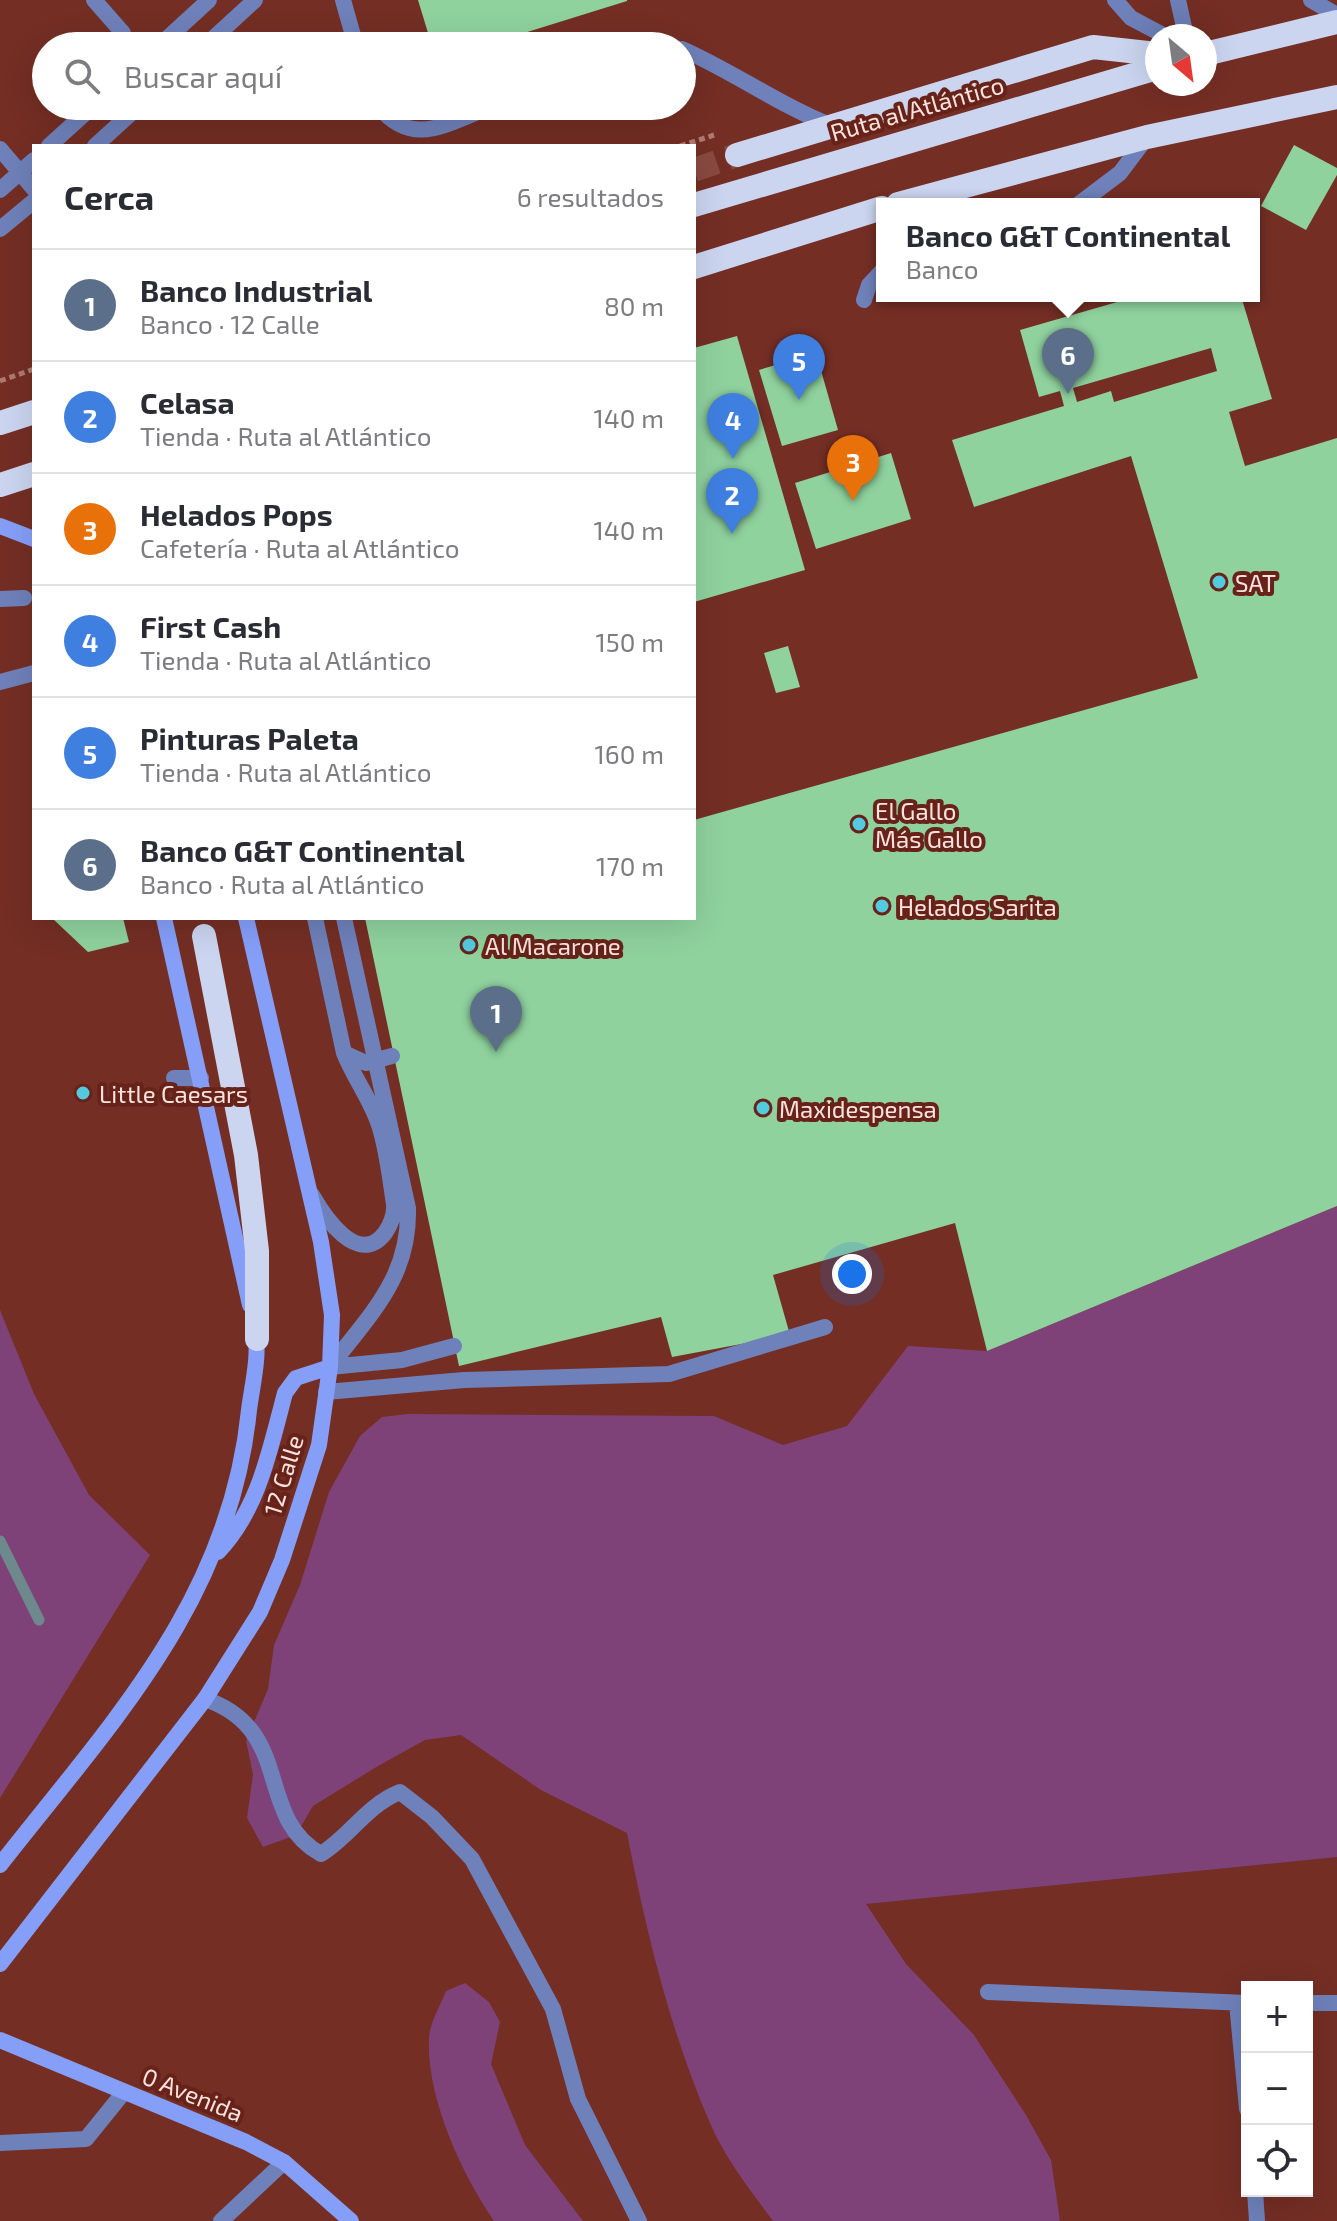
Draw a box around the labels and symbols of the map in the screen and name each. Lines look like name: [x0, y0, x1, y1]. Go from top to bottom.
north arrow: [1145, 24, 1217, 96]
street label: Ruta al Atlántico: [827, 69, 1007, 147]
pin: 6: [1042, 328, 1094, 394]
pin: 5: [773, 334, 825, 400]
pin: 4: [707, 393, 759, 459]
pin: 3: [827, 435, 879, 501]
pin: 2: [706, 468, 758, 534]
place label: SAT: [1235, 568, 1276, 597]
marker: SAT: [1210, 573, 1228, 591]
place label: El Gallo Más Gallo: [875, 796, 983, 853]
marker: El Gallo Más Gallo: [850, 815, 868, 833]
place label: Helados Sarita: [898, 892, 1057, 921]
marker: Helados Sarita: [873, 897, 891, 915]
place label: Al Macarone: [485, 931, 621, 960]
marker: Al Macarone: [460, 936, 478, 954]
pin: 1: [470, 986, 522, 1052]
place label: Little Caesars: [99, 1079, 248, 1108]
marker: Little Caesars: [74, 1084, 92, 1102]
place label: Maxidespensa: [779, 1094, 937, 1123]
marker: Maxidespensa: [754, 1099, 772, 1117]
your location: [832, 1254, 872, 1294]
street label: 12 Calle: [257, 1431, 309, 1519]
street label: 0 Avenida: [138, 2061, 248, 2127]

